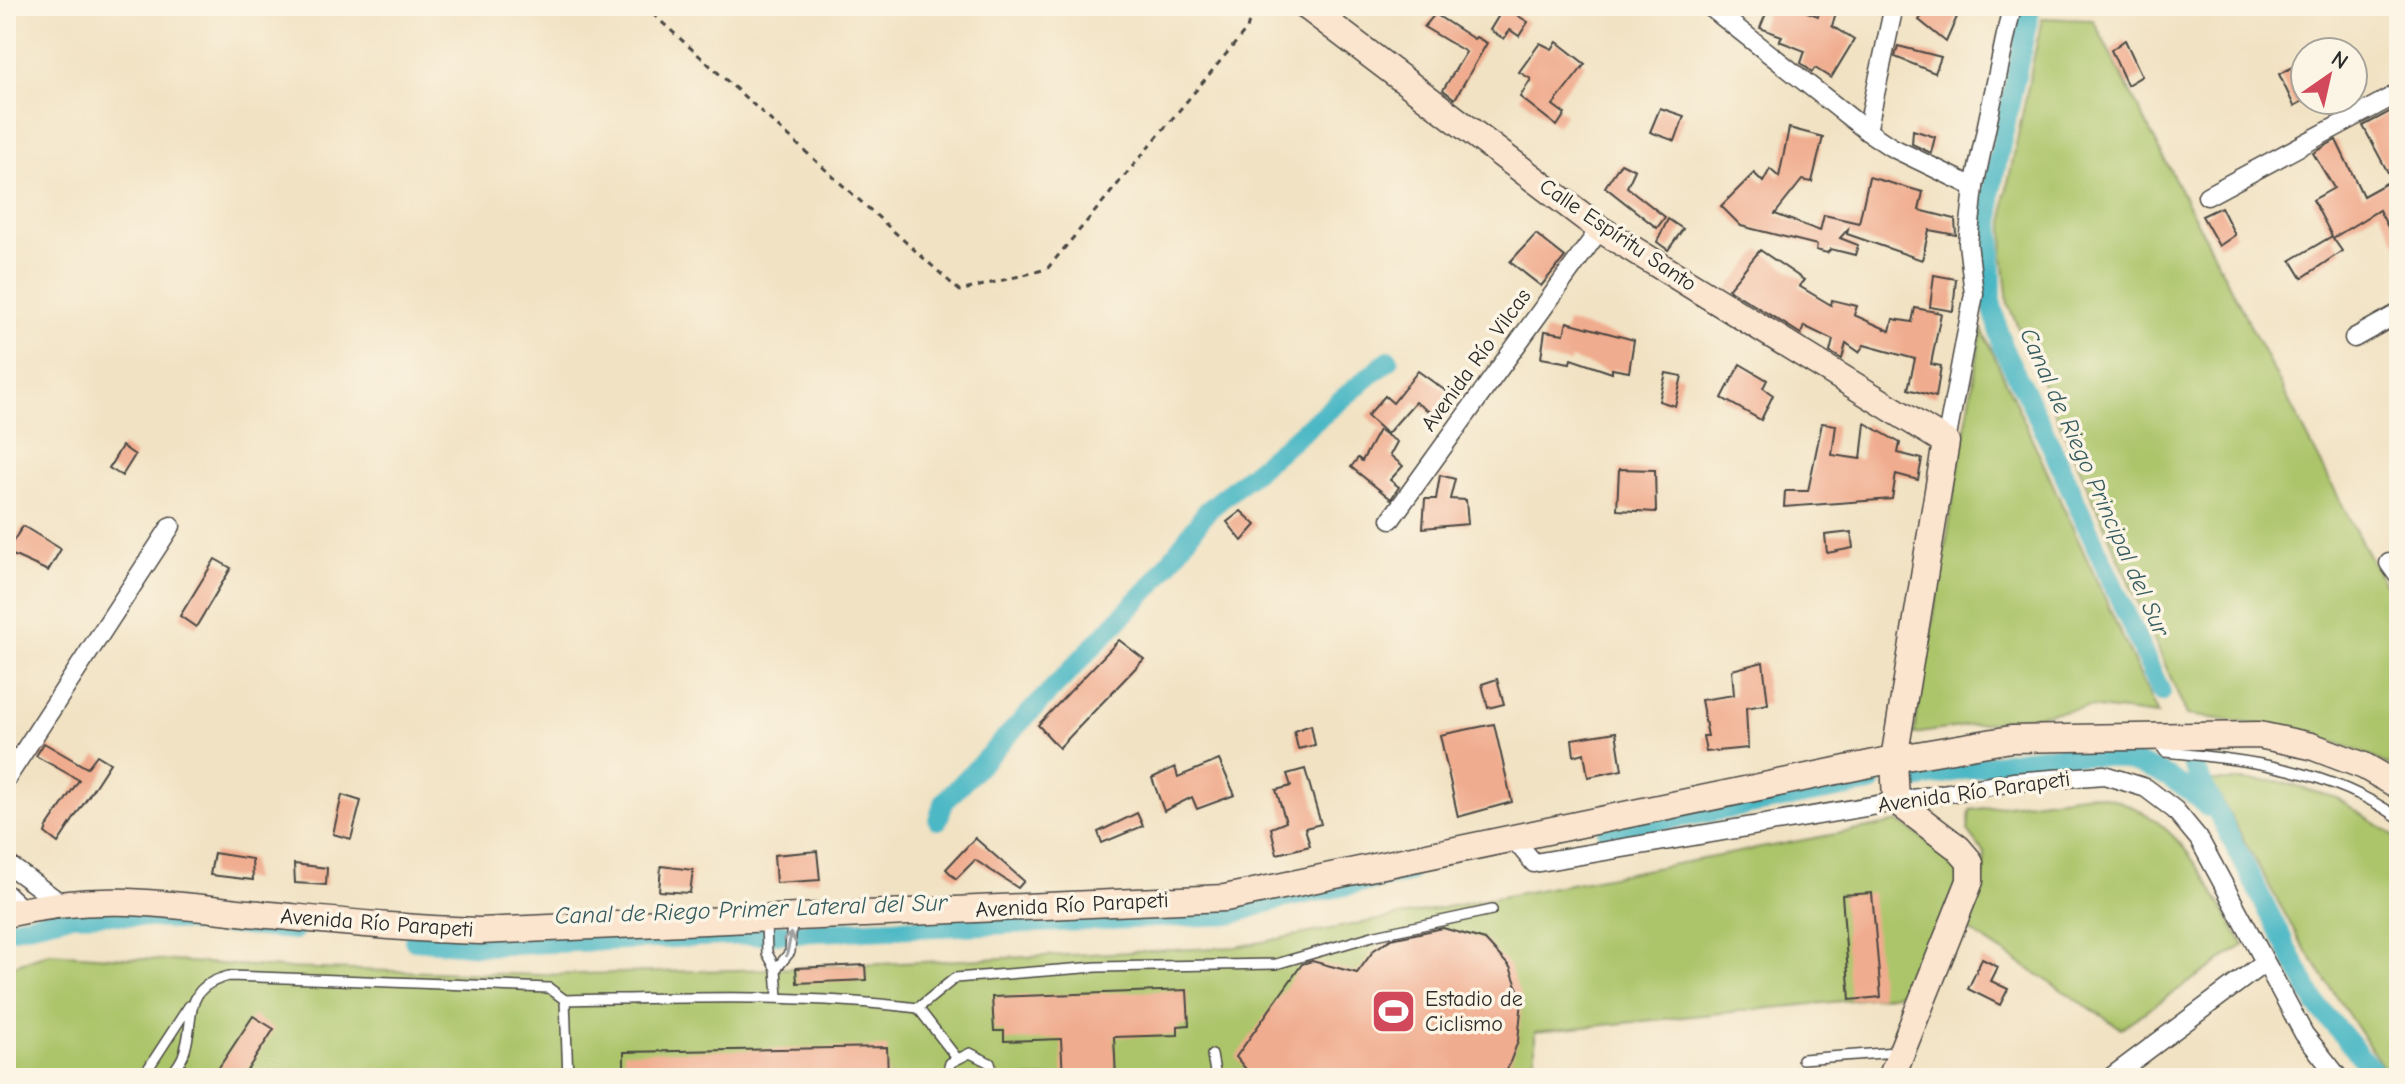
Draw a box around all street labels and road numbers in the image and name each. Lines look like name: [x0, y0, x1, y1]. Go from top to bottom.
street label: Calle Espíritu Santo: [1535, 173, 1701, 297]
street label: Avenida Río Vilcas: [1416, 284, 1536, 436]
street label: Avenida Río Parapeti: [1876, 766, 2072, 818]
street label: Avenida Río Parapeti: [975, 887, 1169, 923]
street label: Avenida Río Parapeti: [280, 903, 474, 943]

